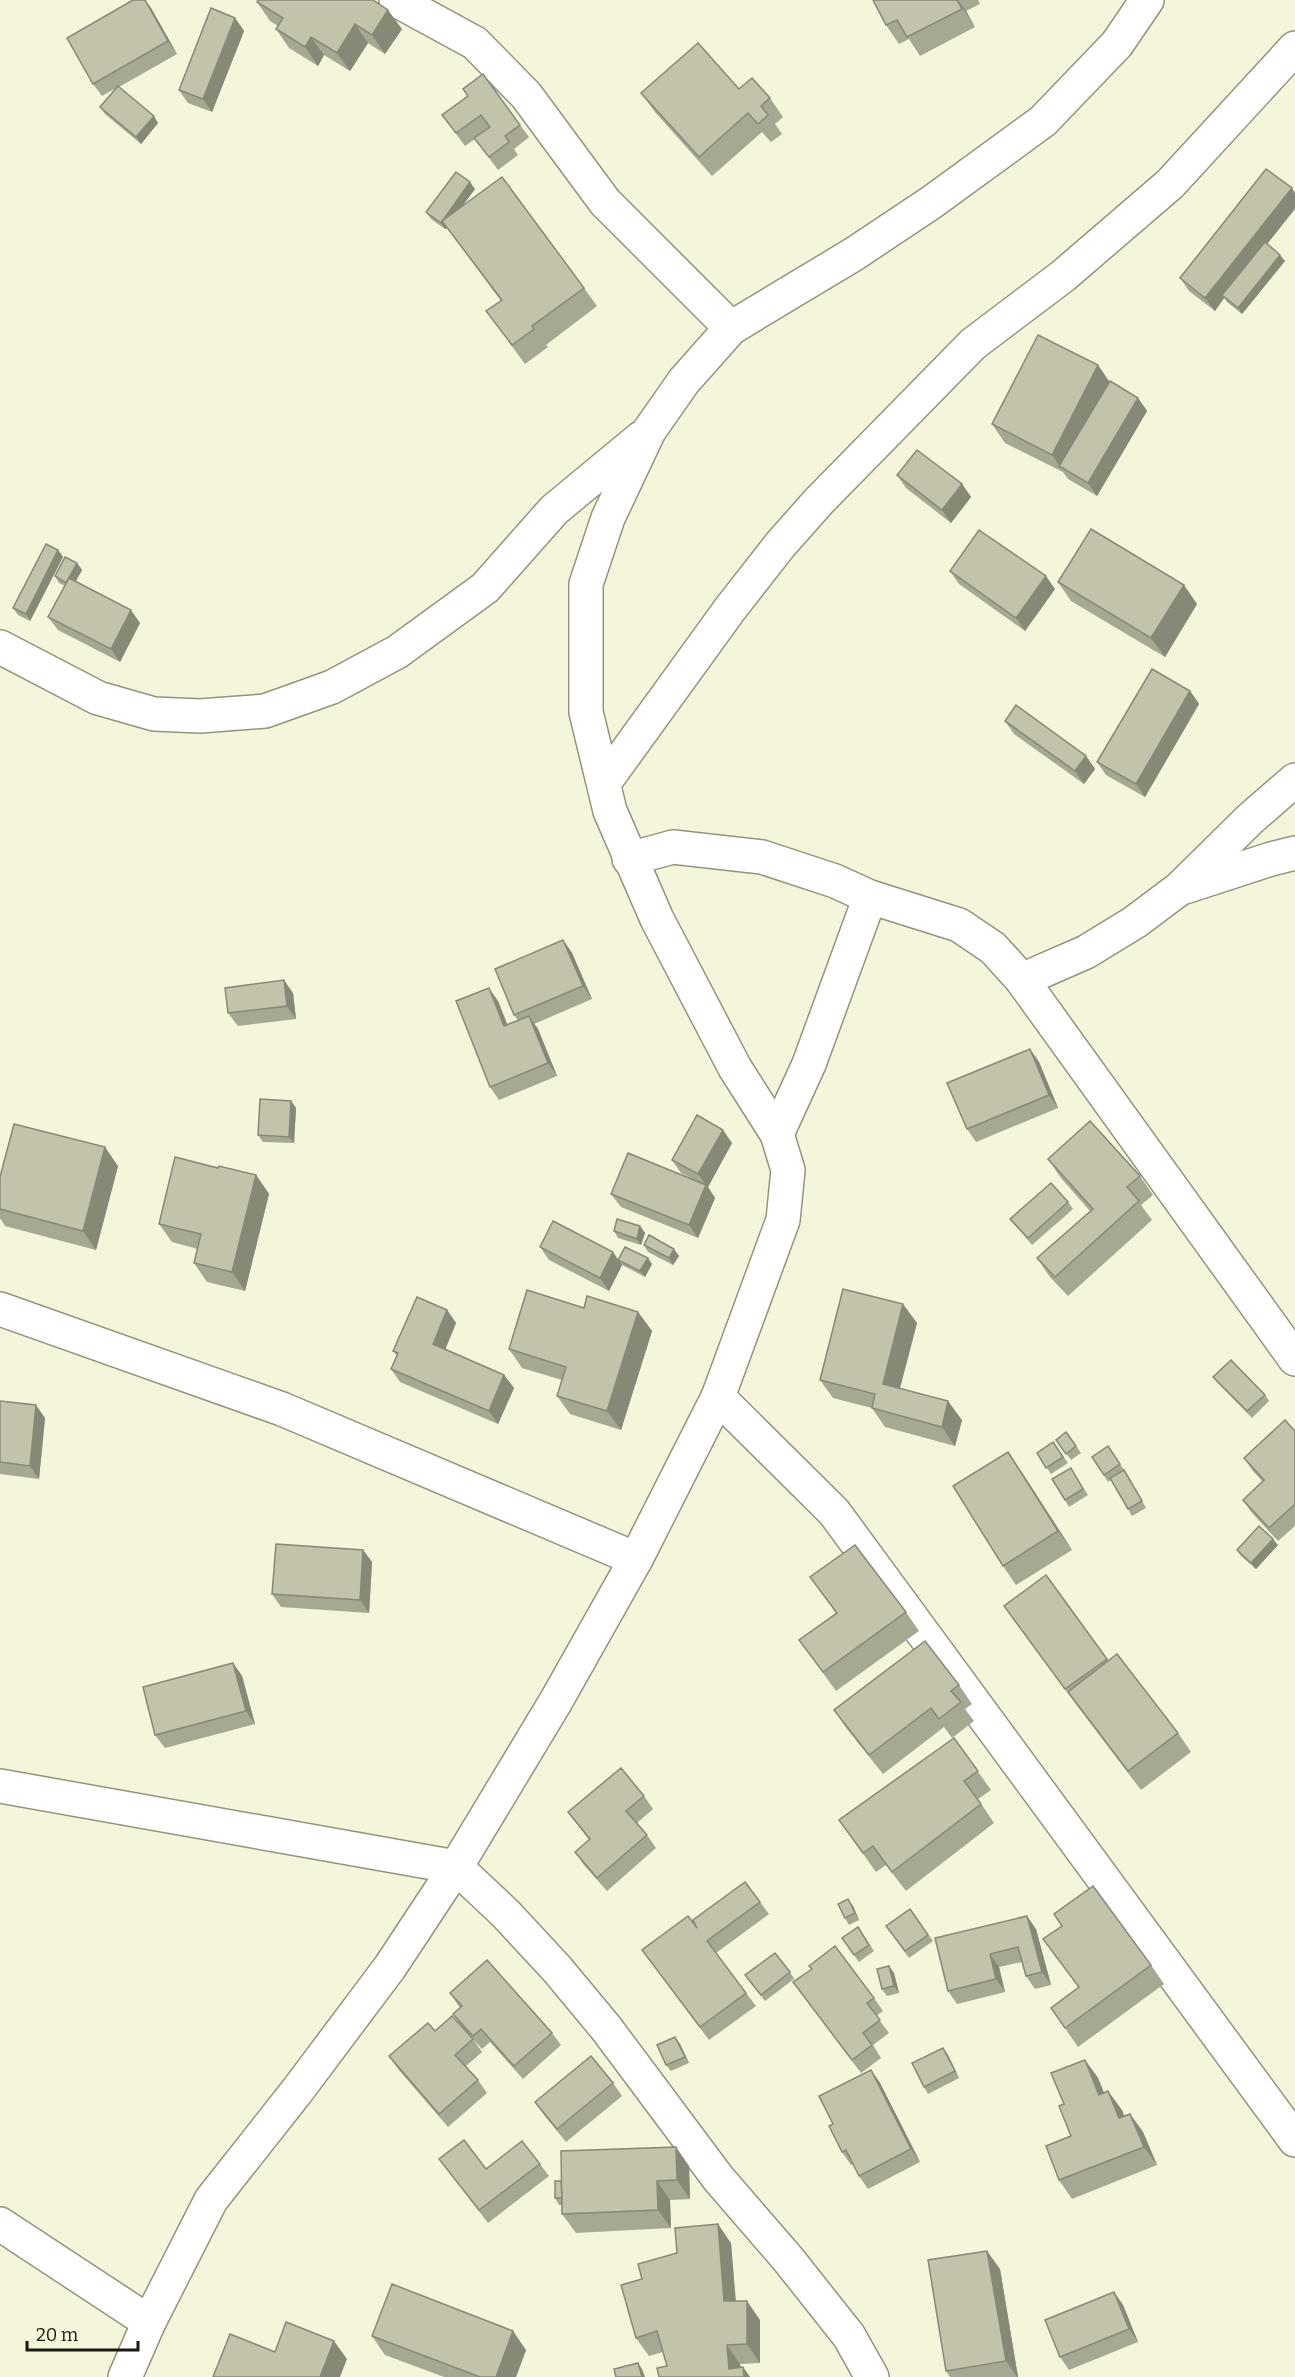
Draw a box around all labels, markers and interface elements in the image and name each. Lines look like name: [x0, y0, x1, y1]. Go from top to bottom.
scale bar: [27, 2314, 138, 2352]
text: 20 m: [36, 2324, 78, 2346]

